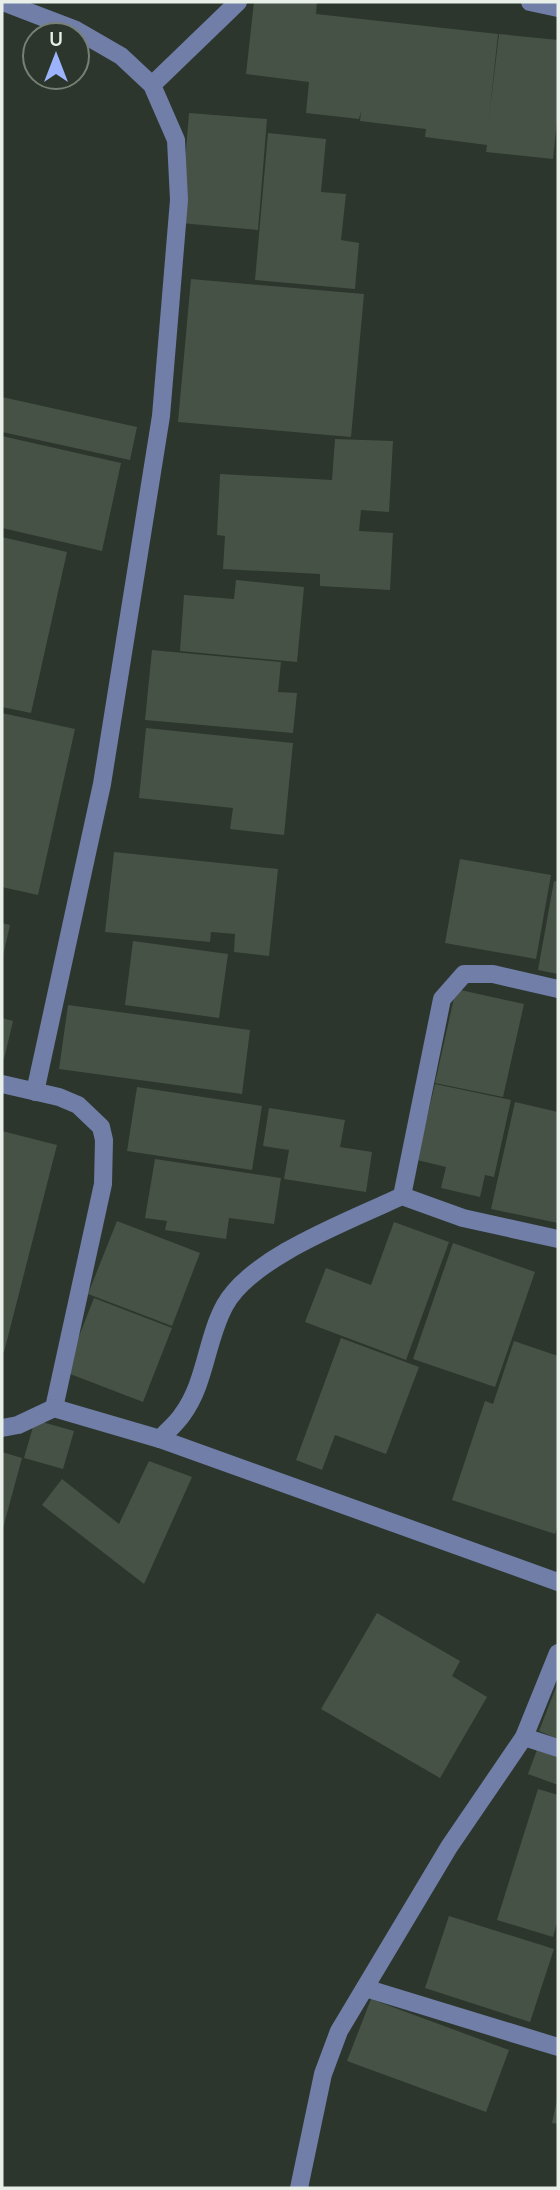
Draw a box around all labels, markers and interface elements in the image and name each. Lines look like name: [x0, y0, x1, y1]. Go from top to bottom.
north arrow: [21, 21, 91, 91]
text: U: [49, 26, 63, 52]

